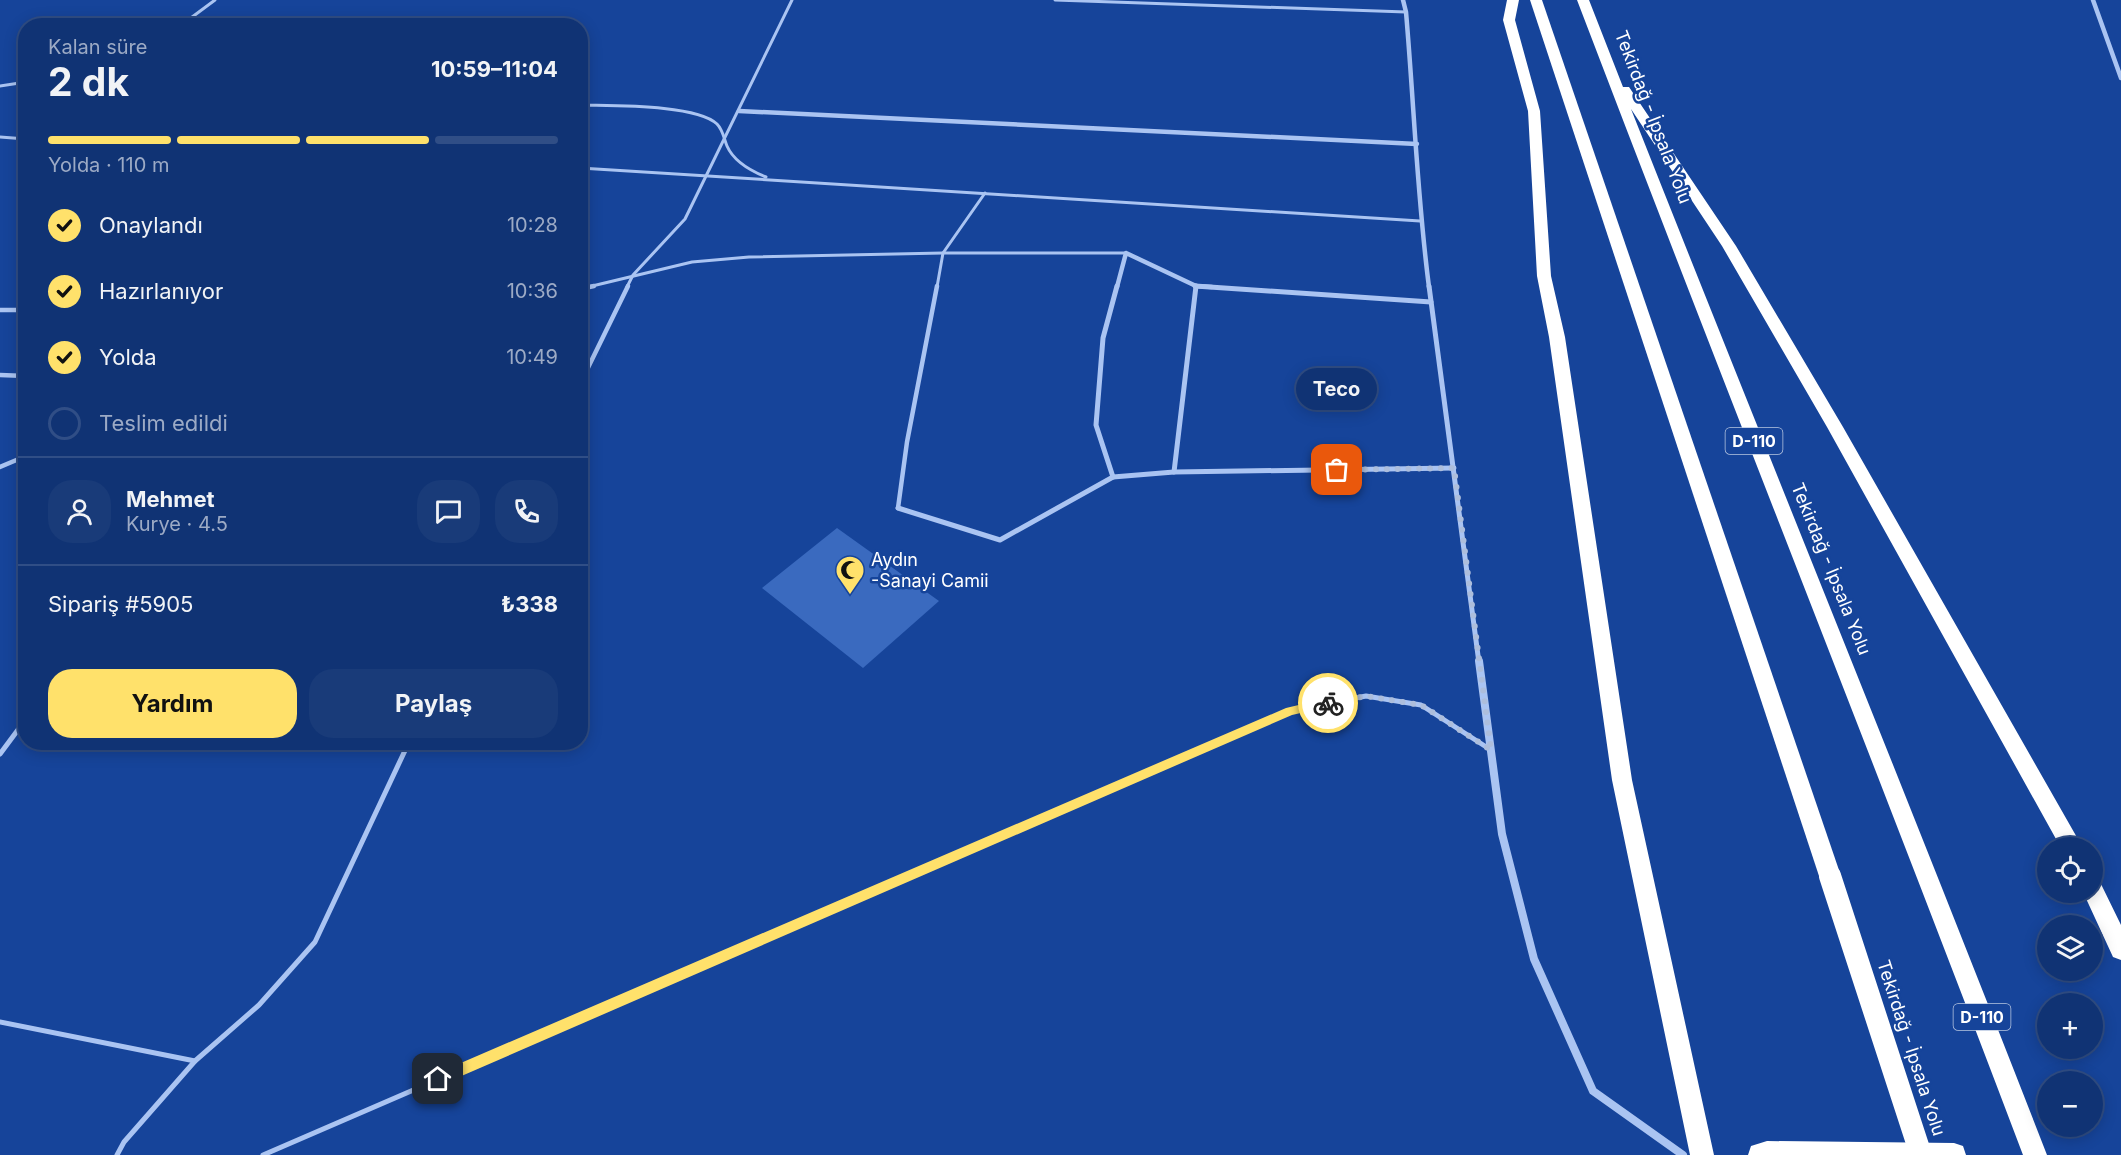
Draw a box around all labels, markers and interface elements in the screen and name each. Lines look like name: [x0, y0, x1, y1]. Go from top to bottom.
street label: Tekirdağ - İpsala Yolu: [1611, 27, 1697, 206]
text: Kalan süre: [48, 35, 147, 59]
text: 10:59–11:04: [431, 56, 558, 82]
text: 2 dk: [48, 58, 129, 105]
text: Yolda · 110 m: [48, 153, 169, 177]
icon: check: [48, 209, 81, 242]
text: Onaylandı: [99, 212, 203, 238]
text: 10:28: [507, 213, 558, 237]
icon: check: [48, 275, 81, 308]
text: Hazırlanıyor: [99, 278, 223, 304]
text: 10:36: [507, 279, 558, 303]
icon: check: [48, 341, 81, 374]
text: Yolda: [99, 344, 157, 370]
text: 10:49: [506, 345, 558, 369]
callout: Teco: [1296, 368, 1378, 410]
text: Teco: [1313, 377, 1360, 401]
text: Teslim edildi: [99, 410, 228, 436]
road number: D-110: [1726, 428, 1782, 454]
pin: [1311, 444, 1362, 495]
icon: bag: [1320, 453, 1353, 486]
street label: Tekirdağ - İpsala Yolu: [1787, 479, 1877, 658]
button: person: [48, 480, 111, 543]
button: chat: [417, 480, 480, 543]
button: phone: [495, 480, 558, 543]
text: Mehmet: [126, 486, 215, 512]
text: Kurye · 4.5: [126, 512, 228, 536]
place label: Aydın -Sanayi Camii: [871, 549, 989, 591]
mosque icon: Aydın -Sanayi Camii: [834, 554, 866, 596]
text: Sipariş #5905: [48, 591, 193, 617]
text: ₺338: [501, 591, 558, 617]
button: Yardım: [48, 669, 297, 738]
button: Paylaş: [309, 669, 558, 738]
courier: [1298, 673, 1358, 733]
icon: bike: [1312, 687, 1345, 720]
map controls: [2037, 837, 2103, 1137]
button: locate: [2037, 837, 2103, 903]
button: layers: [2037, 915, 2103, 981]
street label: Tekirdağ - İpsala Yolu: [1873, 957, 1951, 1138]
button: +: [2037, 993, 2103, 1059]
road number: D-110: [1954, 1004, 2010, 1030]
pin: [412, 1053, 463, 1104]
icon: home: [421, 1062, 454, 1095]
button: −: [2037, 1071, 2103, 1137]

